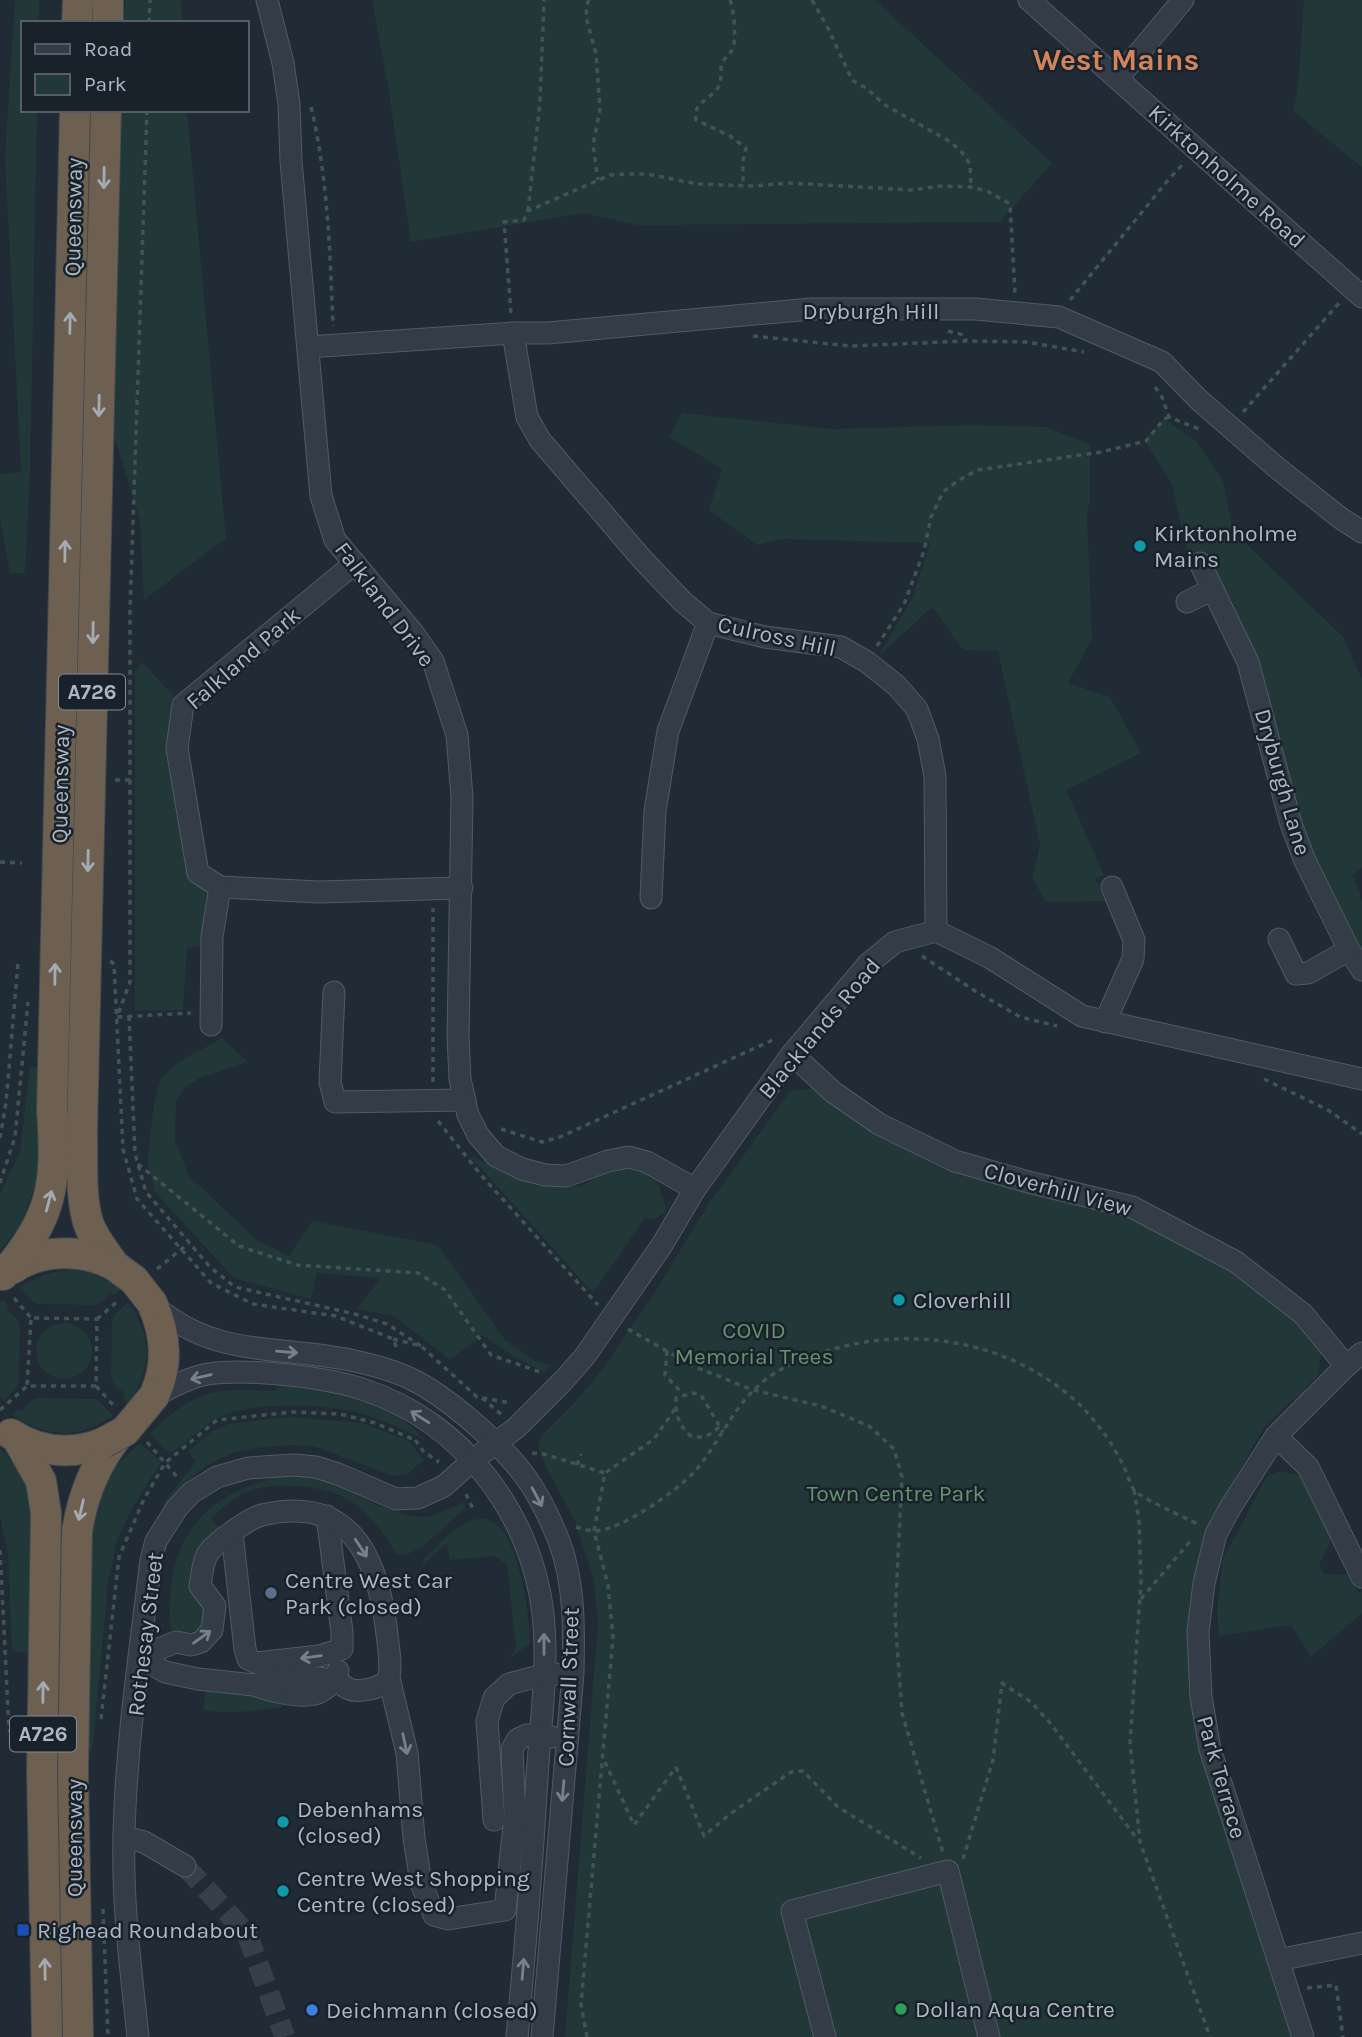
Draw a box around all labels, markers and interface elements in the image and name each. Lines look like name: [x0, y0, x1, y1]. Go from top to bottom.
legend: [21, 21, 248, 112]
text: Road: [84, 37, 132, 61]
district label: West Mains: [1033, 42, 1199, 78]
text: Park: [84, 72, 127, 96]
street label: Kirktonholme Road: [1143, 99, 1311, 254]
street label: Queensway: [59, 157, 88, 277]
one-way arrow: [97, 167, 111, 190]
street label: Dryburgh Hill: [802, 298, 940, 325]
one-way arrow: [64, 312, 77, 335]
one-way arrow: [92, 394, 105, 417]
place label: Kirktonholme Mains: [1154, 520, 1297, 573]
street label: Falkland Drive: [329, 537, 440, 672]
marker: Kirktonholme Mains: [1132, 538, 1148, 554]
one-way arrow: [58, 540, 72, 563]
street label: Falkland Park: [181, 601, 306, 715]
street label: Culross Hill: [715, 611, 838, 662]
one-way arrow: [87, 622, 100, 645]
road number: A726: [59, 674, 125, 710]
street label: Dryburgh Lane: [1249, 706, 1316, 859]
street label: Queensway: [46, 724, 75, 844]
one-way arrow: [81, 849, 95, 872]
street label: Blacklands Road: [753, 952, 886, 1104]
one-way arrow: [48, 963, 62, 986]
street label: Cloverhill View: [981, 1157, 1135, 1222]
one-way arrow: [43, 1190, 56, 1213]
place label: Cloverhill: [913, 1287, 1011, 1314]
marker: Cloverhill: [891, 1292, 907, 1308]
park label: COVID Memorial Trees: [675, 1317, 833, 1370]
one-way arrow: [275, 1346, 298, 1359]
one-way arrow: [190, 1370, 213, 1384]
one-way arrow: [411, 1409, 431, 1423]
park label: Town Centre Park: [807, 1480, 986, 1507]
one-way arrow: [531, 1486, 544, 1507]
one-way arrow: [74, 1498, 87, 1521]
one-way arrow: [354, 1538, 369, 1557]
street label: Rothesay Street: [122, 1550, 169, 1718]
place label: Centre West Car Park (closed): [285, 1567, 453, 1620]
marker: Centre West Car Park (closed): [263, 1585, 279, 1601]
street label: Cornwall Street: [552, 1606, 585, 1767]
one-way arrow: [192, 1630, 211, 1644]
one-way arrow: [537, 1633, 551, 1656]
one-way arrow: [300, 1651, 323, 1664]
one-way arrow: [36, 1681, 50, 1704]
street label: Park Terrace: [1191, 1713, 1252, 1842]
road number: A726: [10, 1716, 76, 1752]
one-way arrow: [399, 1732, 412, 1755]
street label: Queensway: [61, 1778, 88, 1897]
one-way arrow: [556, 1779, 569, 1802]
place label: Debenhams (closed): [297, 1796, 423, 1849]
marker: Debenhams (closed): [275, 1814, 291, 1830]
place label: Centre West Shopping Centre (closed): [297, 1865, 530, 1918]
marker: Centre West Shopping Centre (closed): [275, 1883, 291, 1899]
place label: Righead Roundabout: [37, 1917, 258, 1944]
marker: Righead Roundabout: [15, 1922, 31, 1938]
one-way arrow: [38, 1958, 52, 1981]
one-way arrow: [517, 1958, 530, 1981]
place label: Dollan Aqua Centre: [915, 1996, 1115, 2023]
place label: Deichmann (closed): [326, 1997, 538, 2024]
marker: Dollan Aqua Centre: [893, 2001, 909, 2017]
marker: Deichmann (closed): [304, 2002, 320, 2018]

